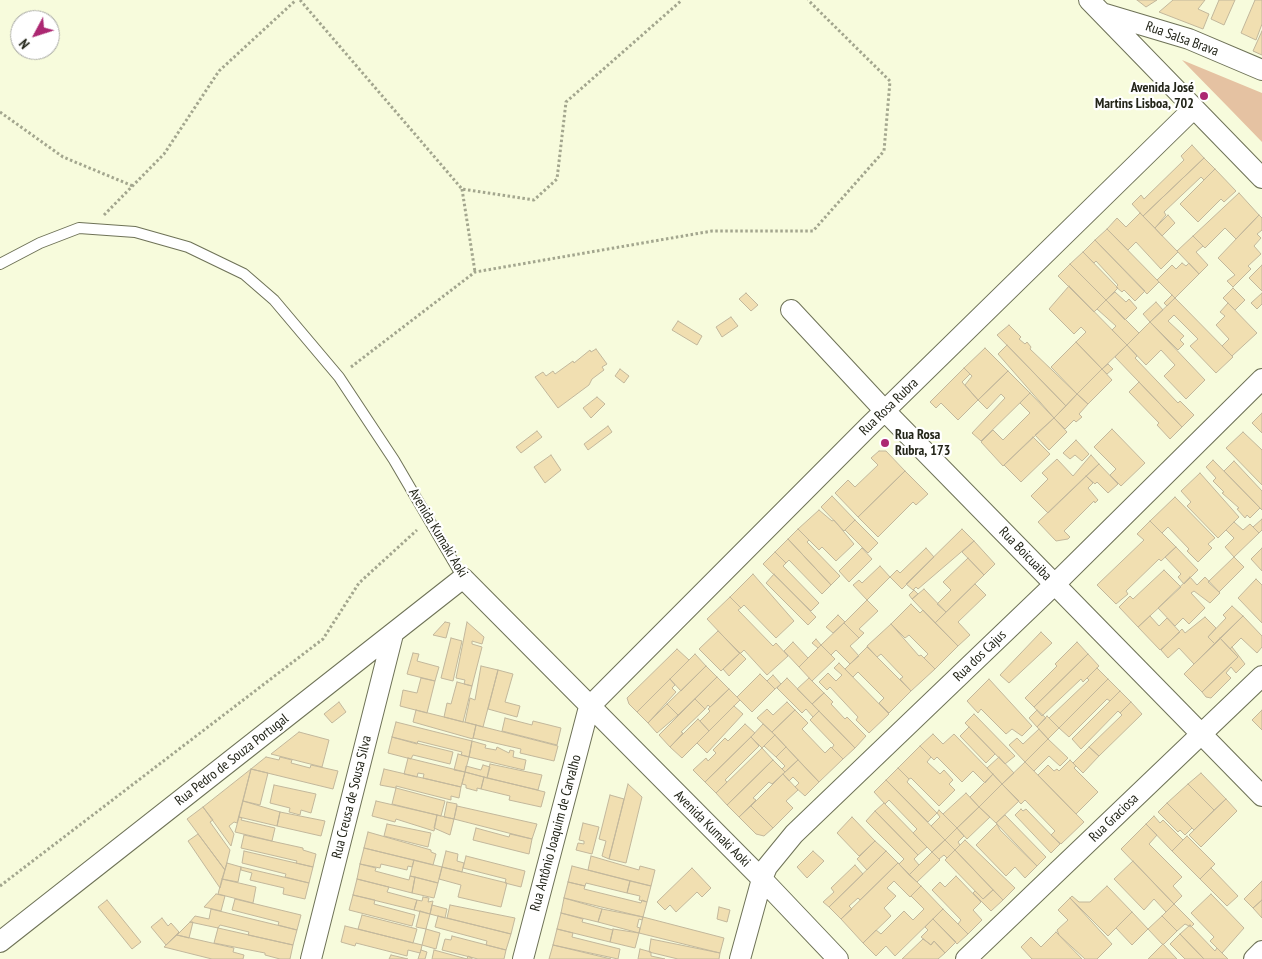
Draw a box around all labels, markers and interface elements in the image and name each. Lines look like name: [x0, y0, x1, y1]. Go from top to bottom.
north arrow: [10, 10, 60, 60]
street label: Rua Salsa Brava: [1143, 18, 1221, 60]
text: N: [15, 35, 34, 53]
place label: Avenida José Martins Lisboa, 702: [1095, 80, 1194, 112]
marker: Avenida José Martins Lisboa, 702: [1198, 90, 1210, 102]
street label: Rua Rosa Rubra: [856, 375, 922, 439]
place label: Rua Rosa Rubra, 173: [895, 427, 950, 460]
marker: Rua Rosa Rubra, 173: [879, 437, 891, 449]
street label: Avenida Kumaki Aoki: [405, 485, 471, 581]
street label: Rua Boicuaiba: [995, 524, 1055, 584]
street label: Rua dos Cajus: [950, 627, 1010, 685]
street label: Rua Pedro de Souza Portugal: [172, 710, 292, 810]
street label: Rua Creusa de Sousa Silva: [329, 734, 375, 860]
street label: Rua Antônio Joaquim de Carvalho: [527, 753, 585, 913]
street label: Avenida Kumaki Aoki: [670, 787, 754, 871]
street label: Rua Graciosa: [1086, 790, 1142, 846]

